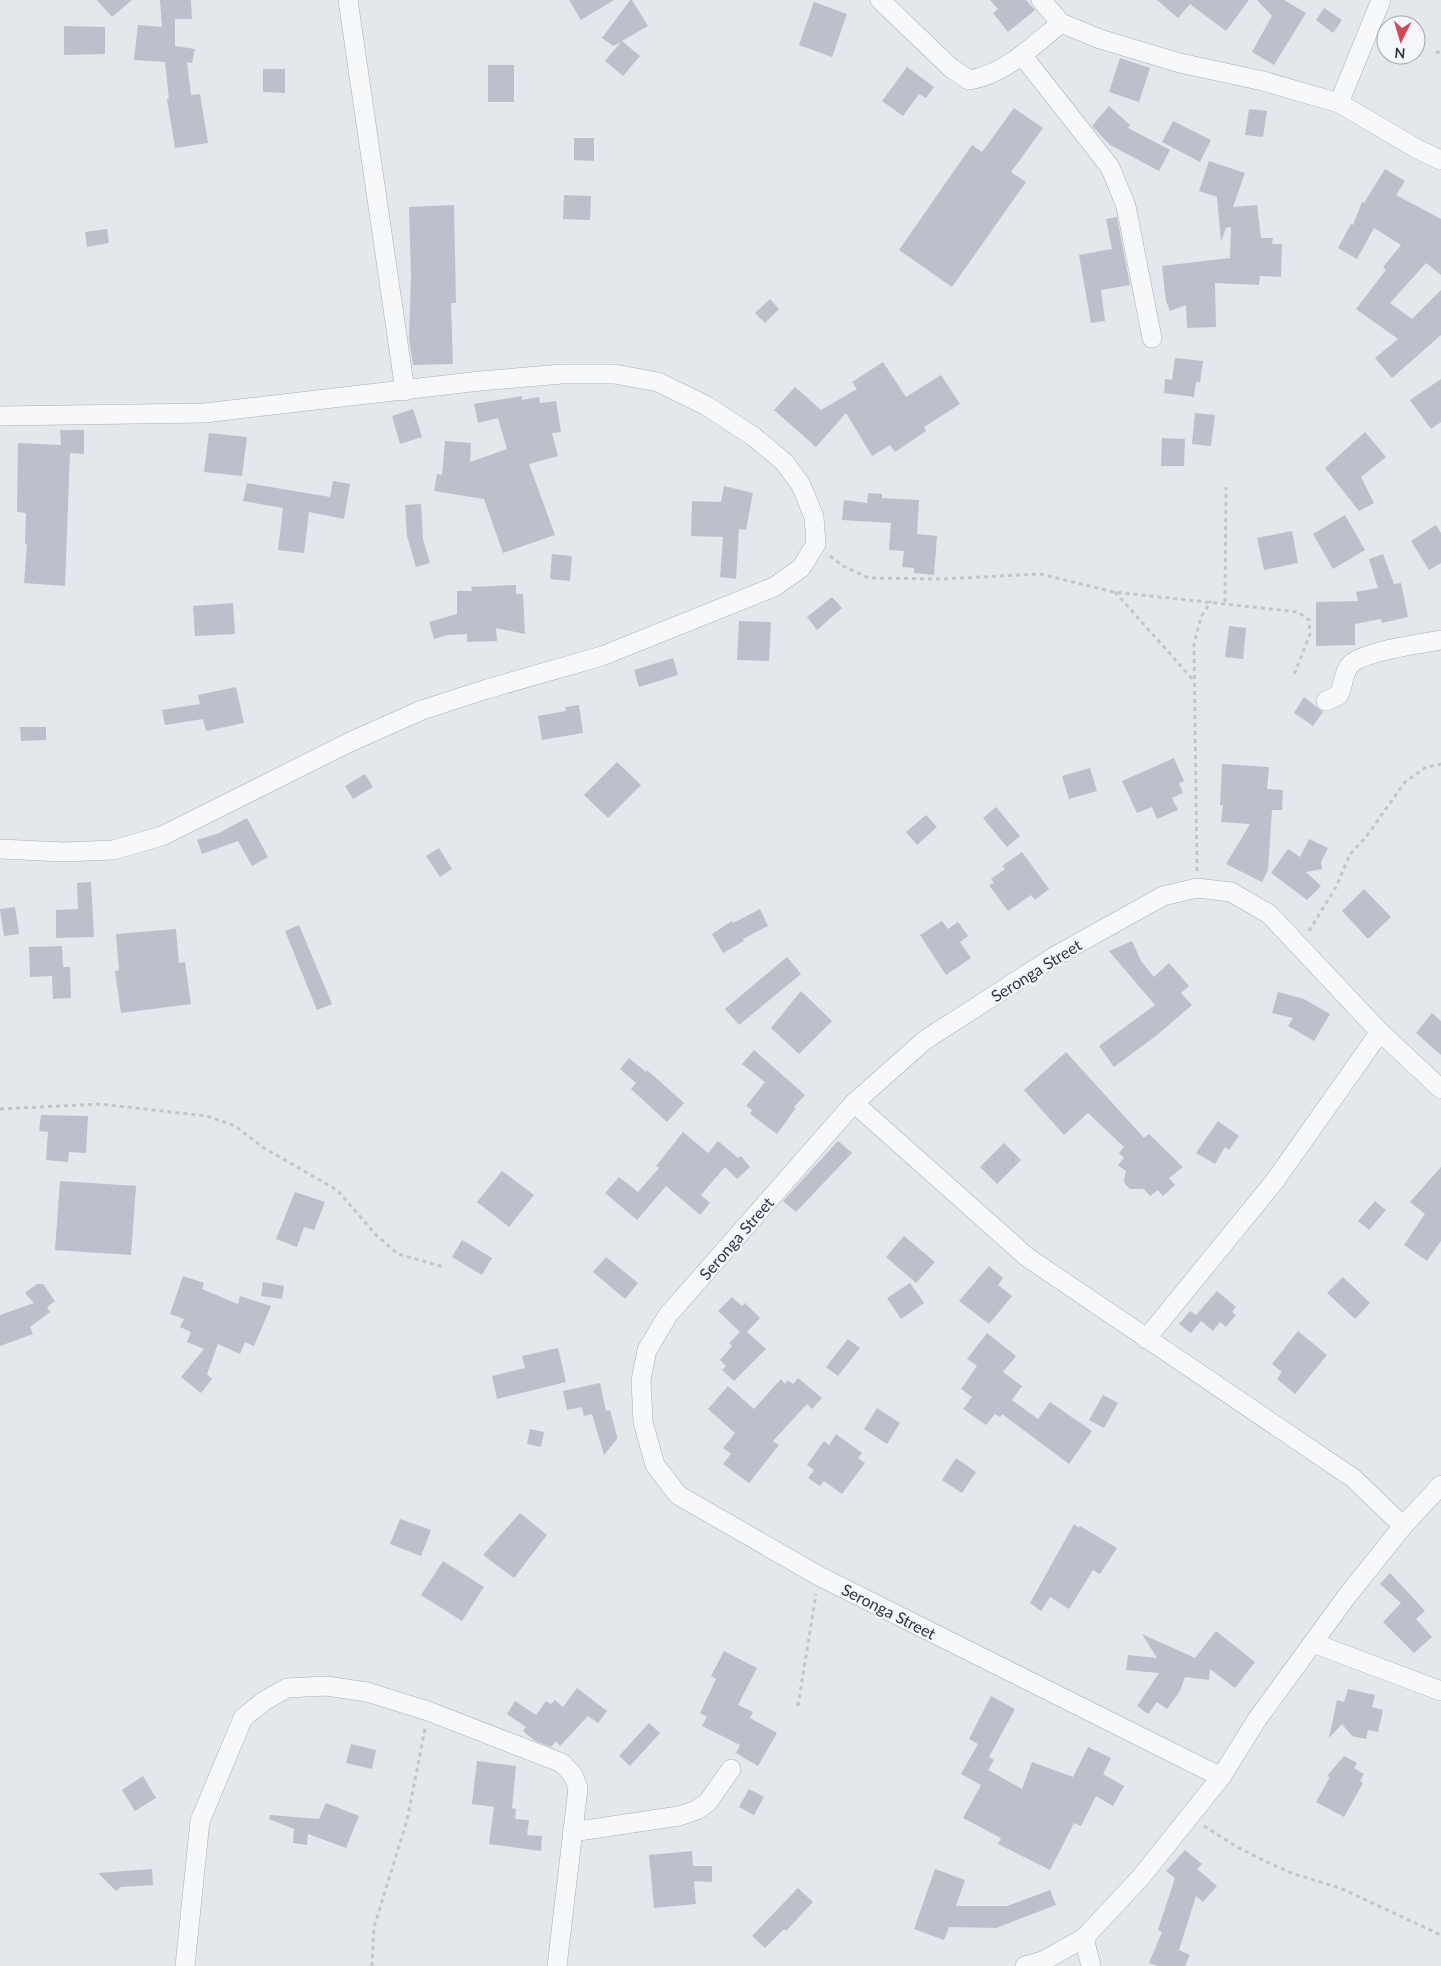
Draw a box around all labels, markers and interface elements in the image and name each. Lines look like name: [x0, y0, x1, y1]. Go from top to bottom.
north arrow: [1376, 15, 1426, 65]
text: N: [1394, 45, 1406, 62]
street label: Seronga Street: [987, 934, 1085, 1005]
street label: Seronga Street: [695, 1193, 777, 1283]
street label: Seronga Street: [839, 1579, 939, 1643]

